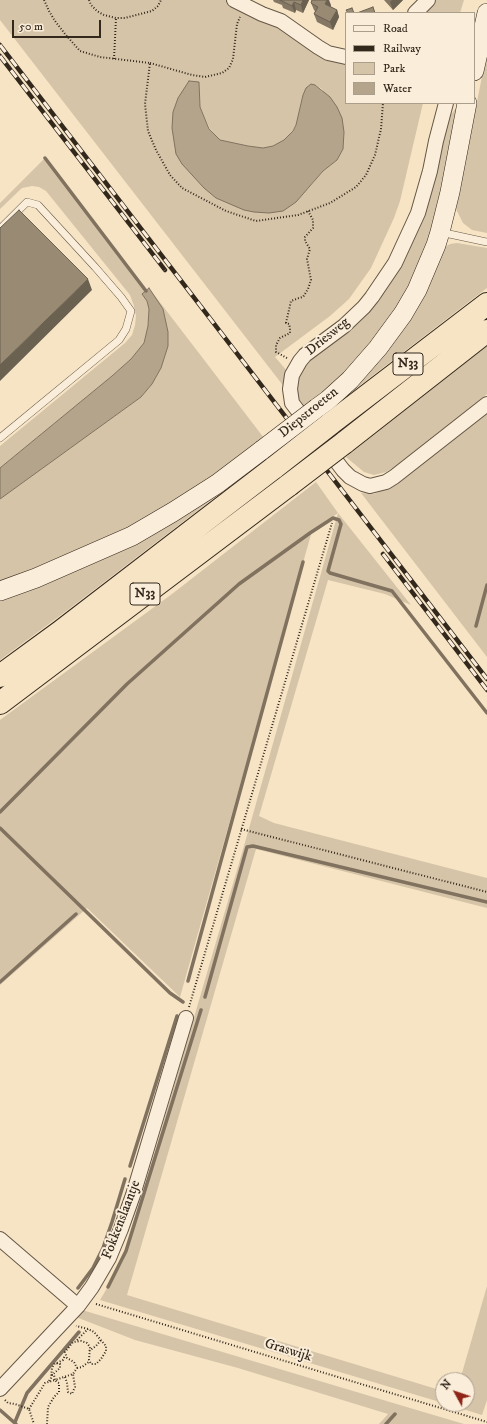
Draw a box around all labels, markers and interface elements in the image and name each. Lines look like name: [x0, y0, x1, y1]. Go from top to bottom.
scale bar: [14, 12, 103, 38]
legend: [345, 12, 475, 104]
text: 50 m: [19, 19, 43, 34]
text: Road: [383, 21, 408, 36]
text: Railway: [383, 41, 421, 56]
text: Park: [383, 61, 405, 76]
text: Water: [383, 81, 412, 96]
street label: Driesweg: [303, 314, 353, 360]
road number: N33: [393, 353, 423, 375]
street label: Diepstroeten: [276, 384, 342, 442]
road number: N33: [130, 583, 160, 605]
street label: Fokkenslaantje: [99, 1178, 145, 1262]
street label: Graswijk: [262, 1336, 314, 1366]
north arrow: [435, 1372, 475, 1412]
text: N: [438, 1377, 455, 1393]

